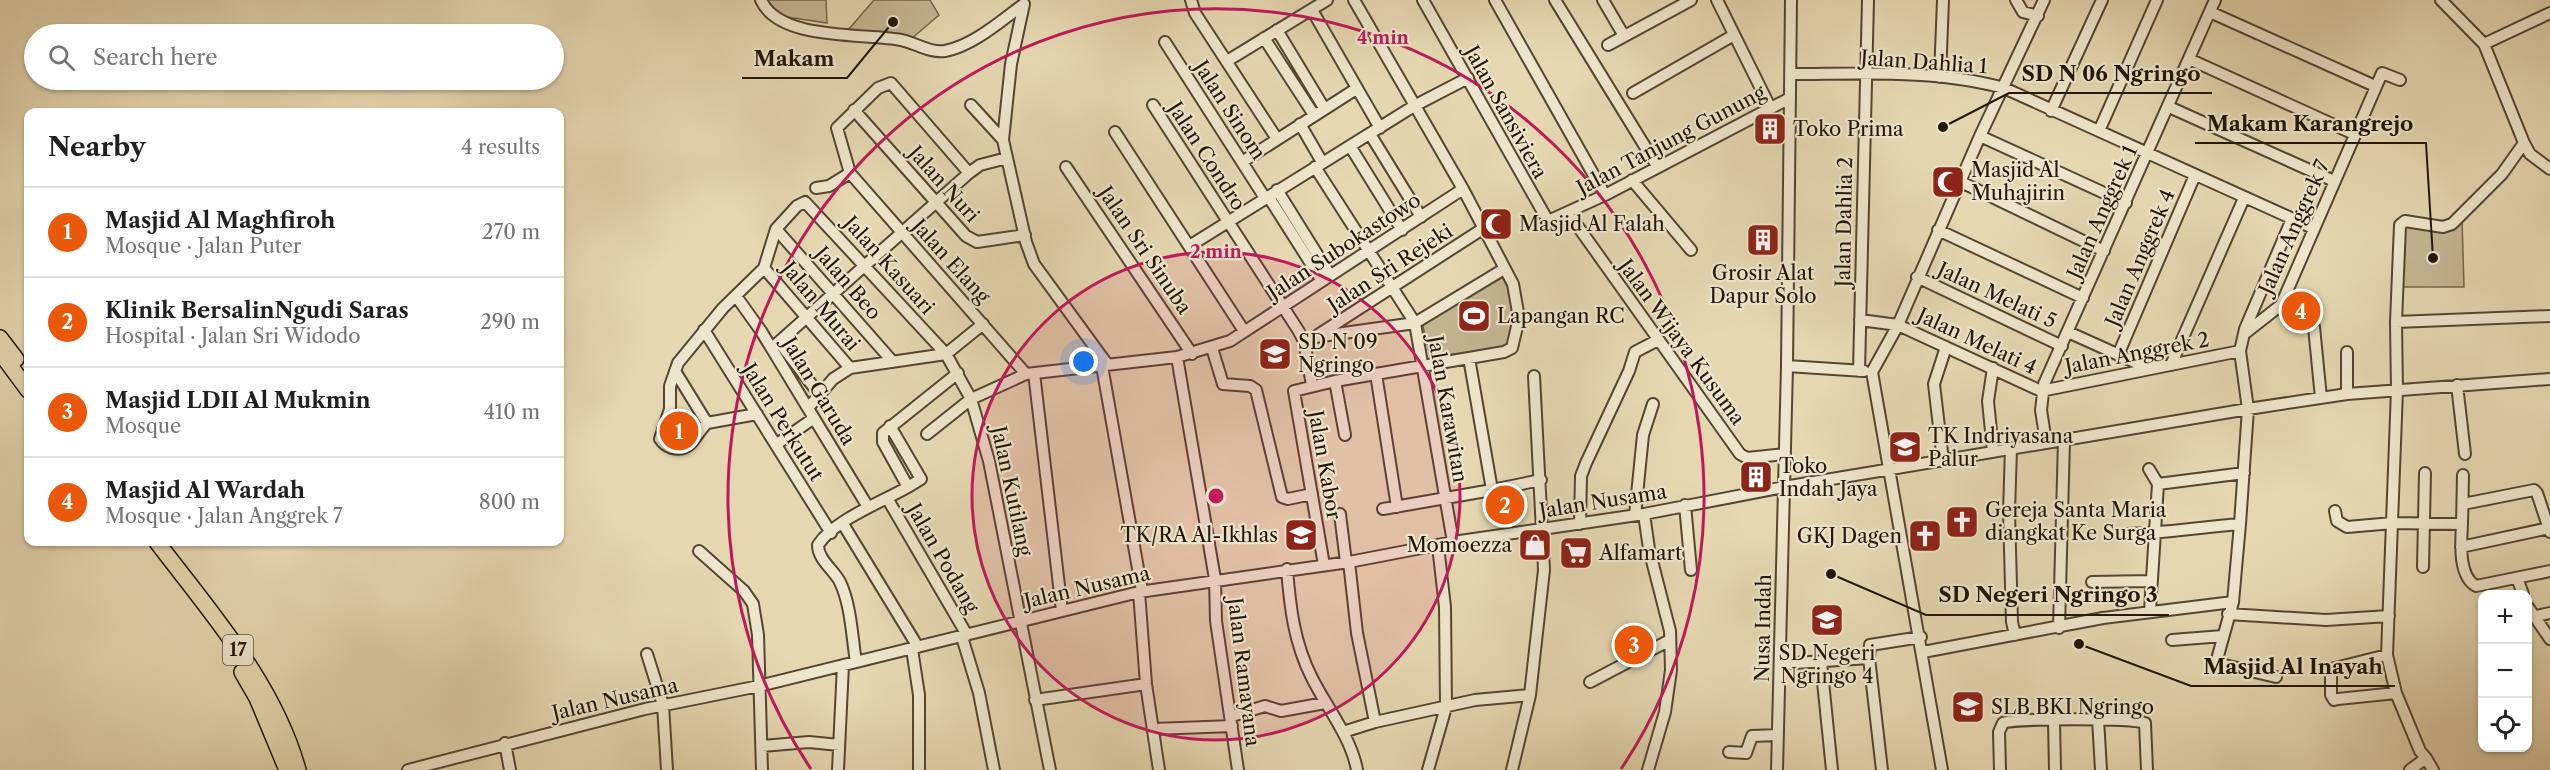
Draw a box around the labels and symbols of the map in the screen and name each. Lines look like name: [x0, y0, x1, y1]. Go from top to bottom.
text: 4 min: [1357, 27, 1410, 49]
callout: Makam: [742, 39, 847, 78]
street label: Jalan Sansiviera: [1458, 39, 1553, 183]
street label: Jalan Dahlia 1: [1857, 45, 1989, 78]
text: Makam: [754, 46, 835, 71]
street label: Jalan Sinom: [1187, 53, 1271, 164]
callout: SD N 06 Ngringo: [2009, 54, 2212, 93]
text: SD N 06 Ngringo: [2021, 61, 2201, 86]
street label: Jalan Tanjung Gunung: [1570, 80, 1770, 201]
street label: Jalan Condro: [1161, 95, 1251, 215]
callout: Makam Karangrejo: [2195, 104, 2426, 143]
building icon: Toko Prima: [1752, 111, 1788, 147]
text: Makam Karangrejo: [2207, 111, 2413, 136]
place label: Toko Prima: [1793, 117, 1904, 141]
street label: Jalan Nuri: [901, 139, 985, 227]
street label: Jalan Anggrek 1: [2061, 141, 2142, 285]
street label: Jalan Anggrek 7: [2252, 156, 2335, 301]
street label: Jalan Dahlia 2: [1831, 157, 1857, 290]
place label: Masjid Al Muhajirin: [1971, 158, 2066, 205]
mosque icon: Masjid Al Muhajirin: [1930, 164, 1966, 200]
street label: Jalan Sri Sinuba: [1092, 179, 1197, 319]
street label: Jalan Anggrek 4: [2099, 186, 2180, 333]
street label: Jalan Subokastowo: [1260, 188, 1425, 306]
mosque icon: Masjid Al Falah: [1478, 206, 1514, 242]
street label: Jalan Kasuari: [837, 209, 939, 319]
street label: Jalan Elang: [905, 212, 995, 308]
place label: Masjid Al Falah: [1519, 212, 1665, 236]
street label: Jalan Sri Rejeki: [1321, 219, 1457, 319]
building icon: Grosir Alat Dapur Solo: [1745, 222, 1781, 258]
street label: Jalan Beo: [808, 239, 886, 325]
text: 2 min: [1190, 241, 1243, 263]
street label: Jalan Wijaya Kusuma: [1612, 252, 1750, 430]
street label: Jalan Murai: [775, 254, 865, 355]
street label: Jalan Melati 5: [1931, 256, 2060, 333]
place label: Grosir Alat Dapur Solo: [1709, 261, 1817, 308]
pin: 4: [2282, 288, 2320, 334]
sports icon: Lapangan RC: [1456, 298, 1492, 334]
street label: Jalan Melati 4: [1911, 302, 2041, 379]
place label: Lapangan RC: [1497, 304, 1625, 328]
street label: Jalan Anggrek 2: [2060, 327, 2211, 379]
street label: Jalan Garuda: [776, 330, 861, 450]
place label: SD N 09 Ngringo: [1298, 330, 1378, 377]
street label: Jalan Karawitan: [1423, 331, 1473, 485]
school or university icon: SD N 09 Ngringo: [1257, 336, 1293, 372]
your location: [1069, 347, 1098, 376]
street label: Jalan Perkutut: [736, 356, 829, 485]
street label: Jalan Kabor: [1303, 406, 1347, 522]
pin: 1: [660, 408, 698, 454]
street label: Jalan Kutilang: [986, 421, 1038, 559]
place label: TK Indriyasana Palur: [1928, 424, 2074, 471]
school or university icon: TK Indriyasana Palur: [1887, 429, 1923, 465]
place label: Toko Indah Jaya: [1779, 454, 1878, 501]
building icon: Toko Indah Jaya: [1738, 459, 1774, 495]
street label: Jalan Nusama: [1535, 479, 1669, 523]
pin: 2: [1486, 482, 1524, 528]
centre of rings: [1206, 486, 1226, 506]
street label: Jalan Podang: [900, 496, 984, 617]
place label: Gereja Santa Maria diangkat Ke Surga: [1985, 498, 2167, 545]
church icon: Gereja Santa Maria diangkat Ke Surga: [1944, 504, 1980, 540]
school or university icon: TK/RA Al-Ikhlas: [1283, 517, 1319, 553]
church icon: GKJ Dagen: [1907, 518, 1943, 554]
place label: TK/RA Al-Ikhlas: [1120, 523, 1278, 547]
place label: GKJ Dagen: [1797, 524, 1902, 548]
shop icon: Momoezza: [1517, 527, 1553, 563]
place label: Momoezza: [1407, 533, 1512, 557]
supermarket icon: Alfamart: [1558, 535, 1594, 571]
place label: Alfamart: [1598, 541, 1682, 565]
street label: Jalan Nusama: [1019, 561, 1153, 614]
street label: Nusa Indah: [1750, 573, 1776, 682]
callout: SD Negeri Ngringo 3: [1926, 576, 2169, 615]
text: SD Negeri Ngringo 3: [1938, 582, 2158, 607]
street label: Jalan Ramayana: [1223, 593, 1265, 748]
school or university icon: SD Negeri Ngringo 4: [1809, 602, 1845, 638]
pin: 3: [1614, 622, 1654, 668]
road number: 17: [223, 635, 253, 665]
place label: SD Negeri Ngringo 4: [1779, 641, 1875, 688]
callout: Masjid Al Inayah: [2191, 647, 2395, 686]
text: Masjid Al Inayah: [2203, 654, 2383, 679]
street label: Jalan Nusama: [547, 673, 681, 726]
school or university icon: SLB BKI Ngringo: [1950, 689, 1986, 725]
place label: SLB BKI Ngringo: [1991, 695, 2154, 719]

